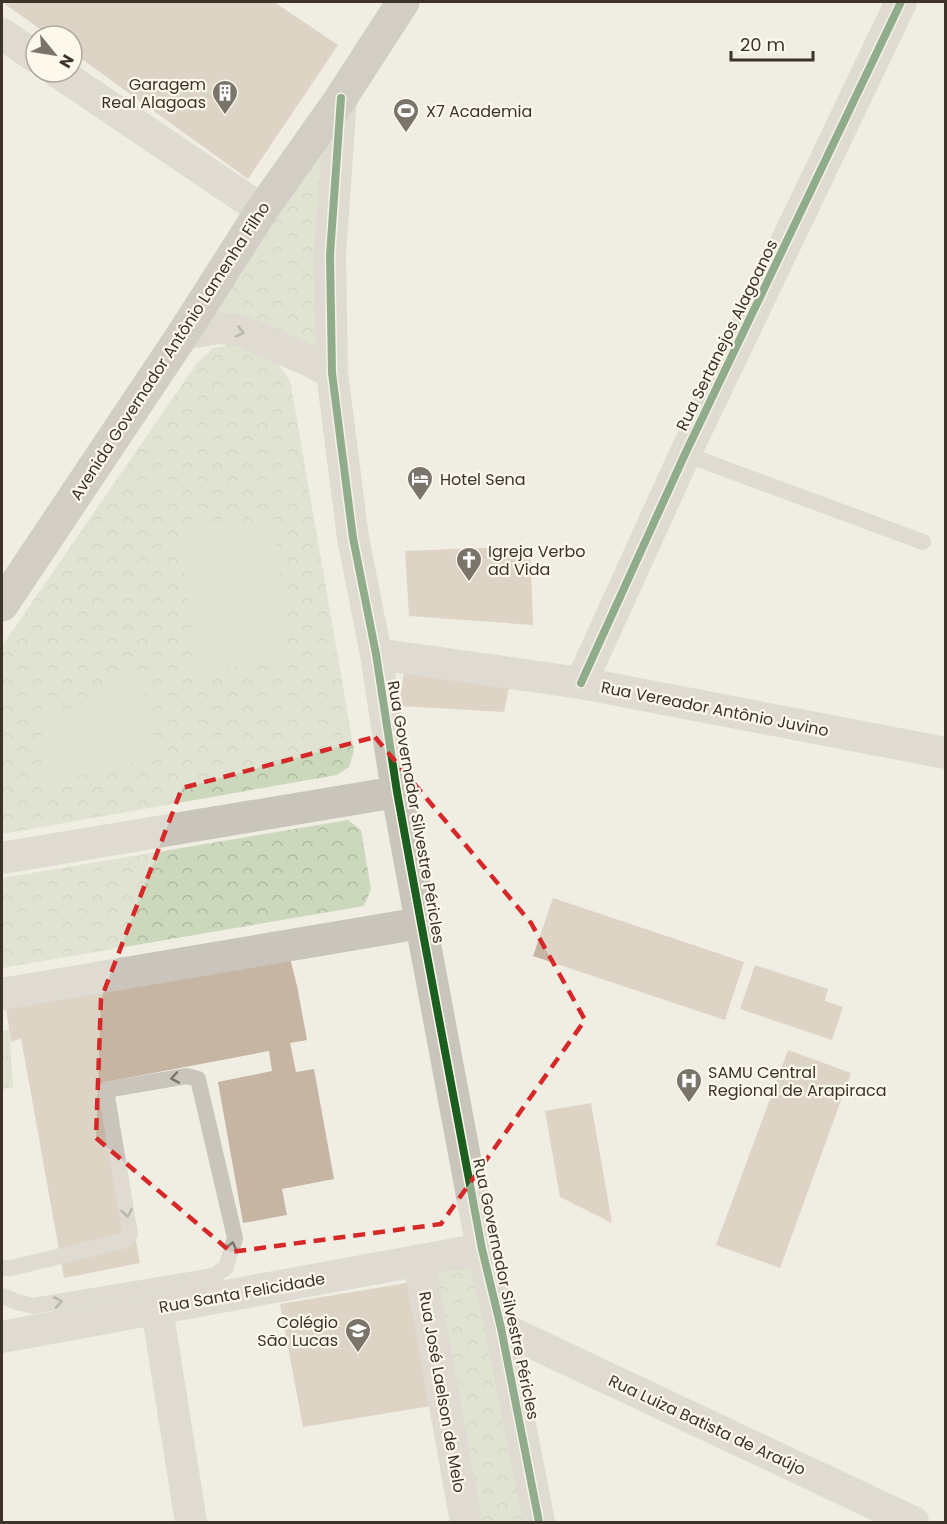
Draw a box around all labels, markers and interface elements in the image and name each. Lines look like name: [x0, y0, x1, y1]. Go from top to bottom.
north arrow: [24, 24, 84, 84]
scale bar: [731, 24, 814, 62]
text: 20 m: [740, 32, 785, 57]
text: N: [54, 50, 80, 72]
place label: Garagem Real Alagoas: [102, 73, 206, 114]
building icon: Garagem Real Alagoas: [210, 78, 240, 116]
sports icon: X7 Academia: [391, 96, 421, 134]
place label: X7 Academia: [426, 100, 532, 123]
street label: Avenida Governador Antônio Lamenha Filho: [65, 197, 275, 505]
street label: Rua Sertanejos Alagoanos: [671, 235, 783, 435]
one-way arrow: [235, 325, 245, 338]
hotel icon: Hotel Sena: [405, 464, 435, 502]
place label: Hotel Sena: [440, 468, 526, 491]
place label: Igreja Verbo ad Vida: [488, 540, 585, 581]
church icon: Igreja Verbo ad Vida: [454, 545, 484, 583]
street label: Rua Vereador Antônio Juvino: [599, 676, 831, 742]
street label: Rua Governador Silvestre Péricles: [382, 679, 450, 945]
place label: SAMU Central Regional de Arapiraca: [708, 1061, 887, 1102]
hospital icon: SAMU Central Regional de Arapiraca: [674, 1066, 704, 1104]
one-way arrow: [171, 1071, 181, 1084]
street label: Rua Governador Silvestre Péricles: [467, 1156, 545, 1422]
one-way arrow: [120, 1209, 132, 1218]
one-way arrow: [225, 1241, 237, 1252]
street label: Rua Santa Felicidade: [157, 1267, 327, 1319]
street label: Rua José Laelson de Melo: [413, 1290, 471, 1494]
one-way arrow: [53, 1296, 63, 1309]
place label: Colégio São Lucas: [257, 1311, 338, 1352]
school or university icon: Colégio São Lucas: [343, 1316, 373, 1354]
street label: Rua Luiza Batista de Araújo: [605, 1369, 809, 1481]

